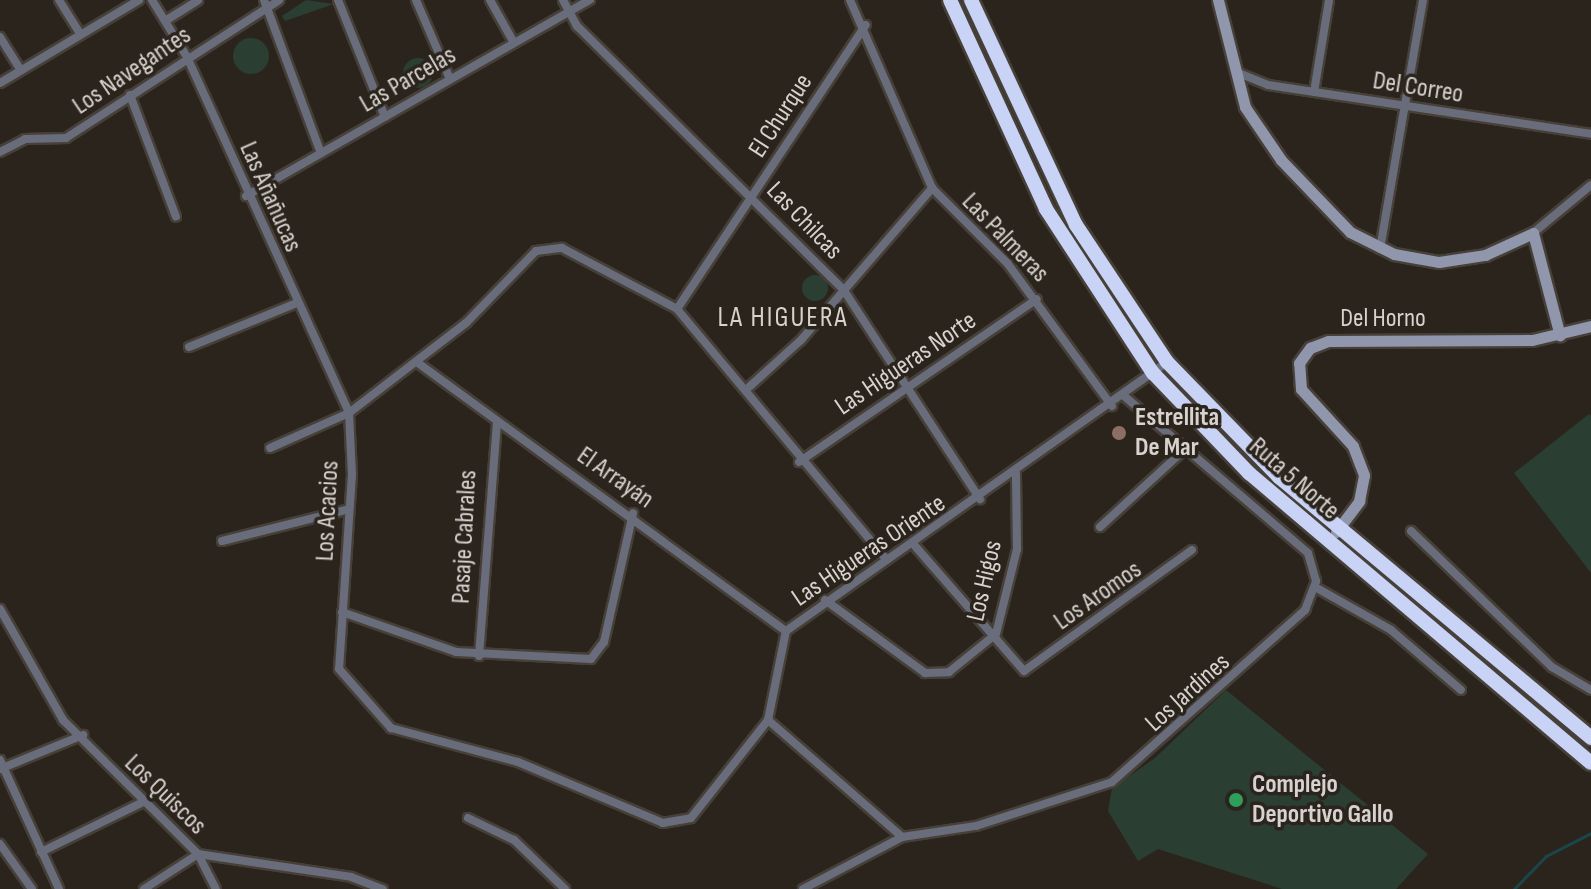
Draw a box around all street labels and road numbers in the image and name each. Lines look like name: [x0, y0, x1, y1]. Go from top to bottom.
street label: Los Navegantes: [67, 20, 197, 122]
street label: Las Parcelas: [354, 40, 462, 120]
street label: Del Correo: [1371, 65, 1465, 111]
street label: El Churque: [742, 68, 820, 164]
street label: Las Añañucas: [232, 137, 308, 257]
street label: Las Chilcas: [759, 176, 849, 266]
street label: Las Palmeras: [955, 187, 1055, 289]
street label: Del Horno: [1340, 303, 1426, 335]
street label: Las Higueras Norte: [830, 305, 982, 423]
street label: Ruta 5 Norte: [1242, 431, 1346, 527]
street label: El Arrayán: [571, 440, 659, 516]
street label: Los Acacios: [310, 460, 346, 562]
street label: Pasaje Cabrales: [446, 469, 484, 605]
street label: Las Higueras Oriente: [786, 488, 952, 614]
street label: Los Higos: [961, 538, 1009, 624]
street label: Los Aromos: [1048, 555, 1148, 637]
street label: Los Jardines: [1139, 647, 1237, 739]
street label: Los Quiscos: [118, 748, 212, 842]

